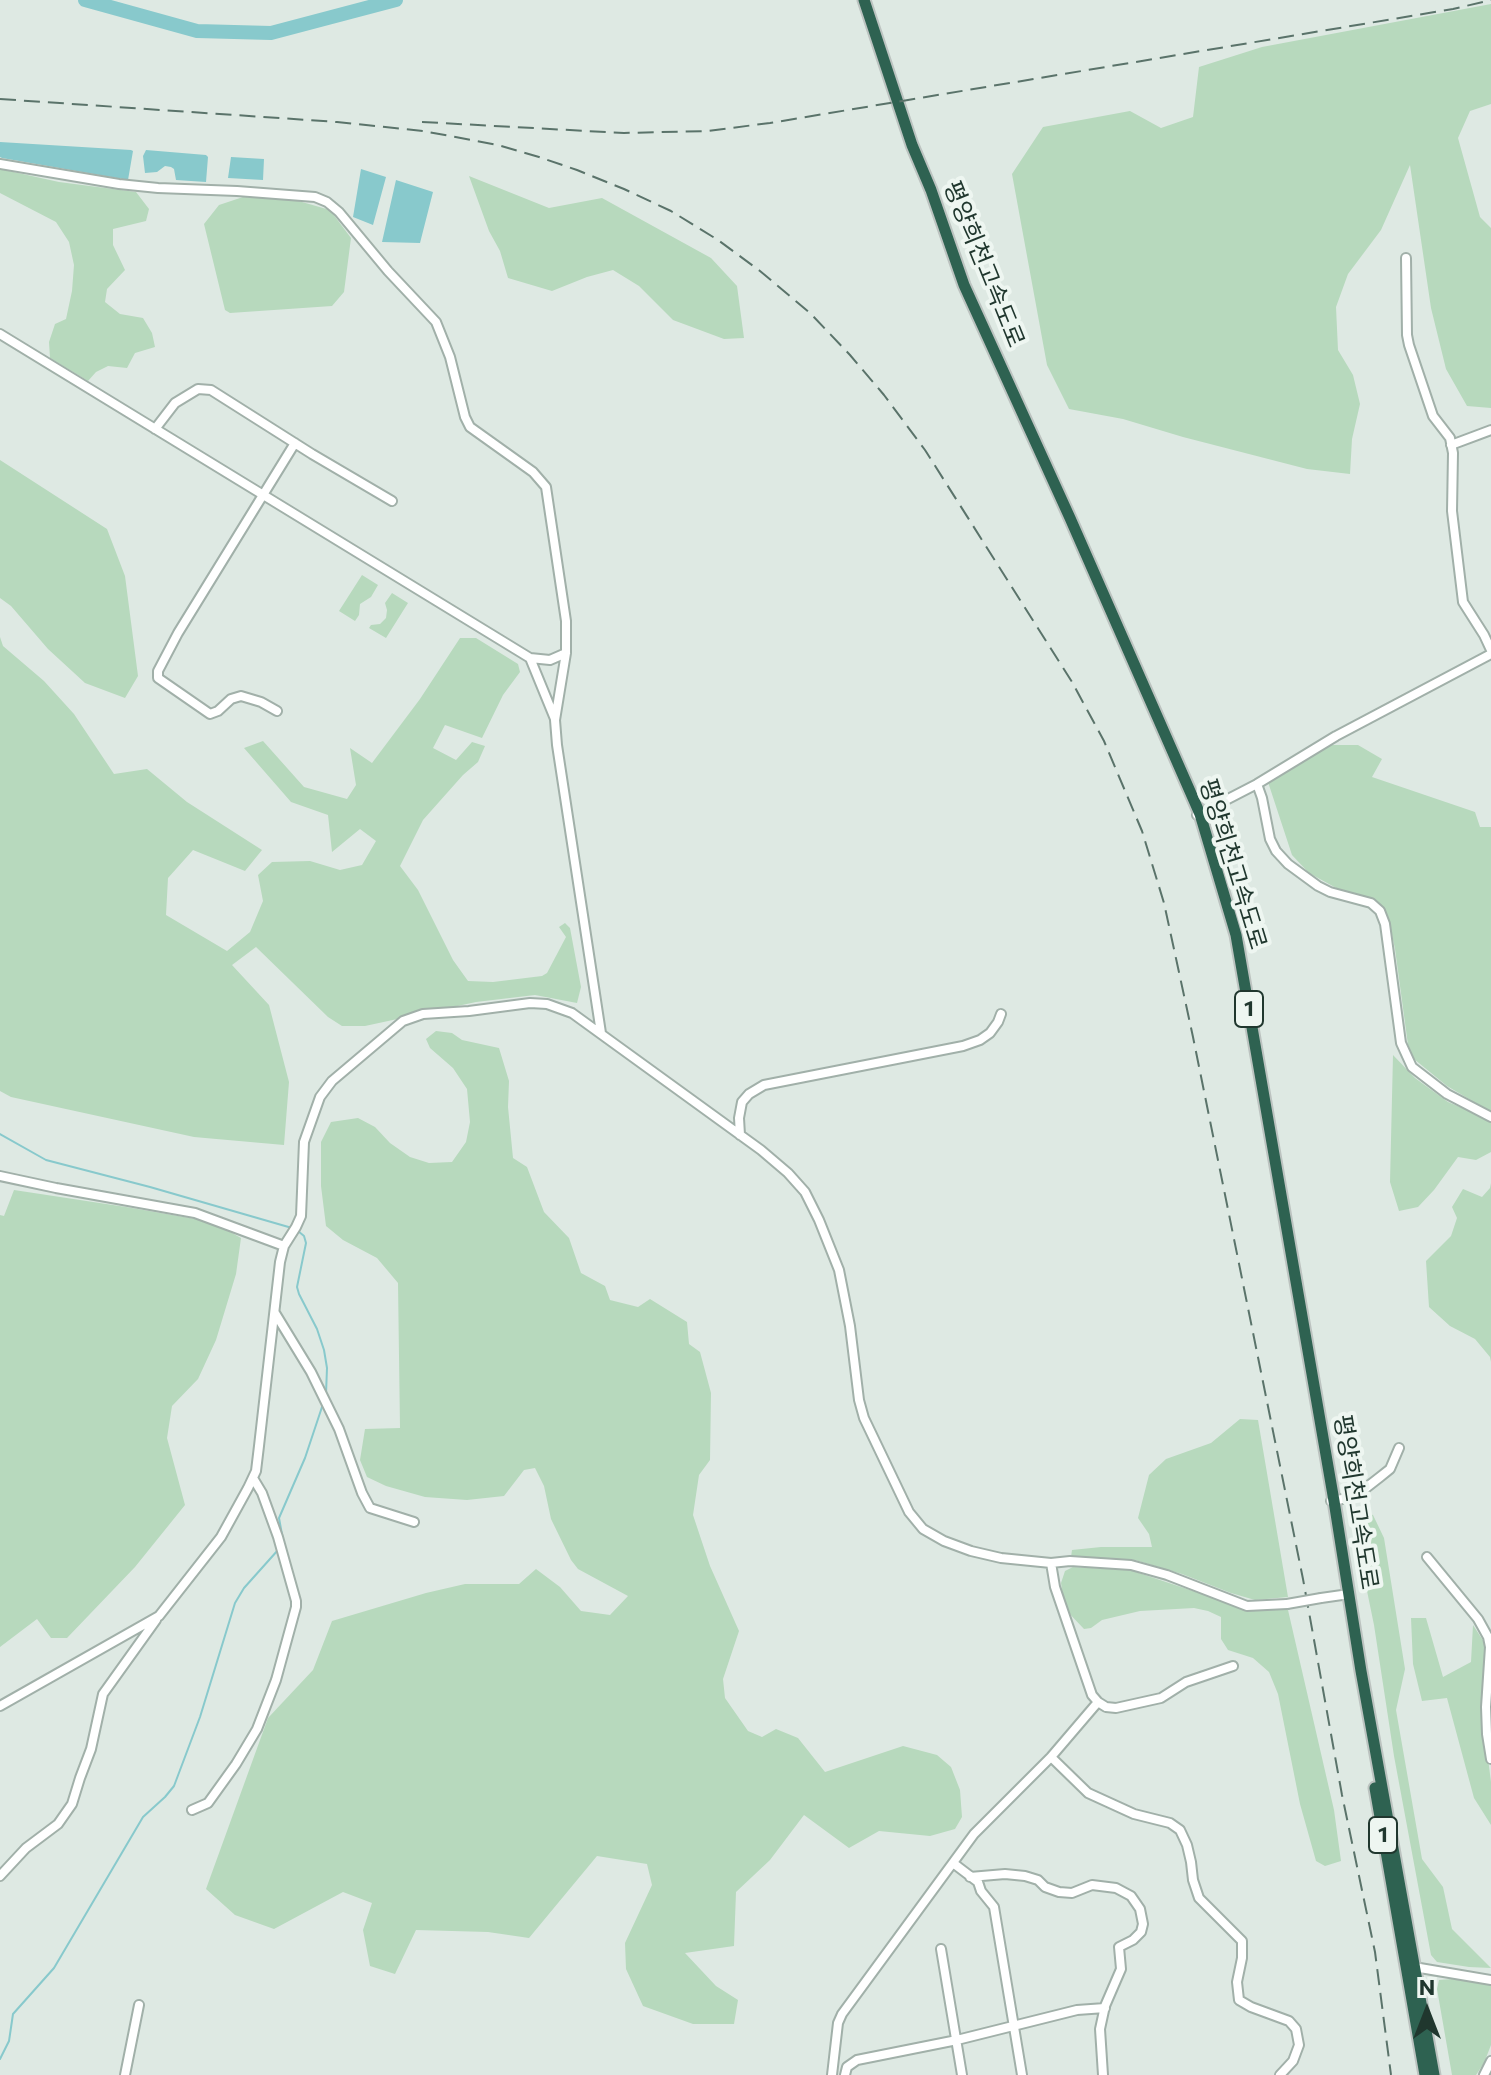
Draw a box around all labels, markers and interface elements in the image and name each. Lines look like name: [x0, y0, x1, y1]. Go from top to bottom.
street label: 평양희천고속도로: [938, 177, 1030, 351]
street label: 평양희천고속도로: [1193, 775, 1273, 953]
road number: 1: [1235, 991, 1263, 1027]
street label: 평양희천고속도로: [1328, 1413, 1384, 1591]
road number: 1: [1369, 1817, 1397, 1853]
north arrow: [1387, 1971, 1467, 2051]
text: N: [1419, 1973, 1435, 2000]

